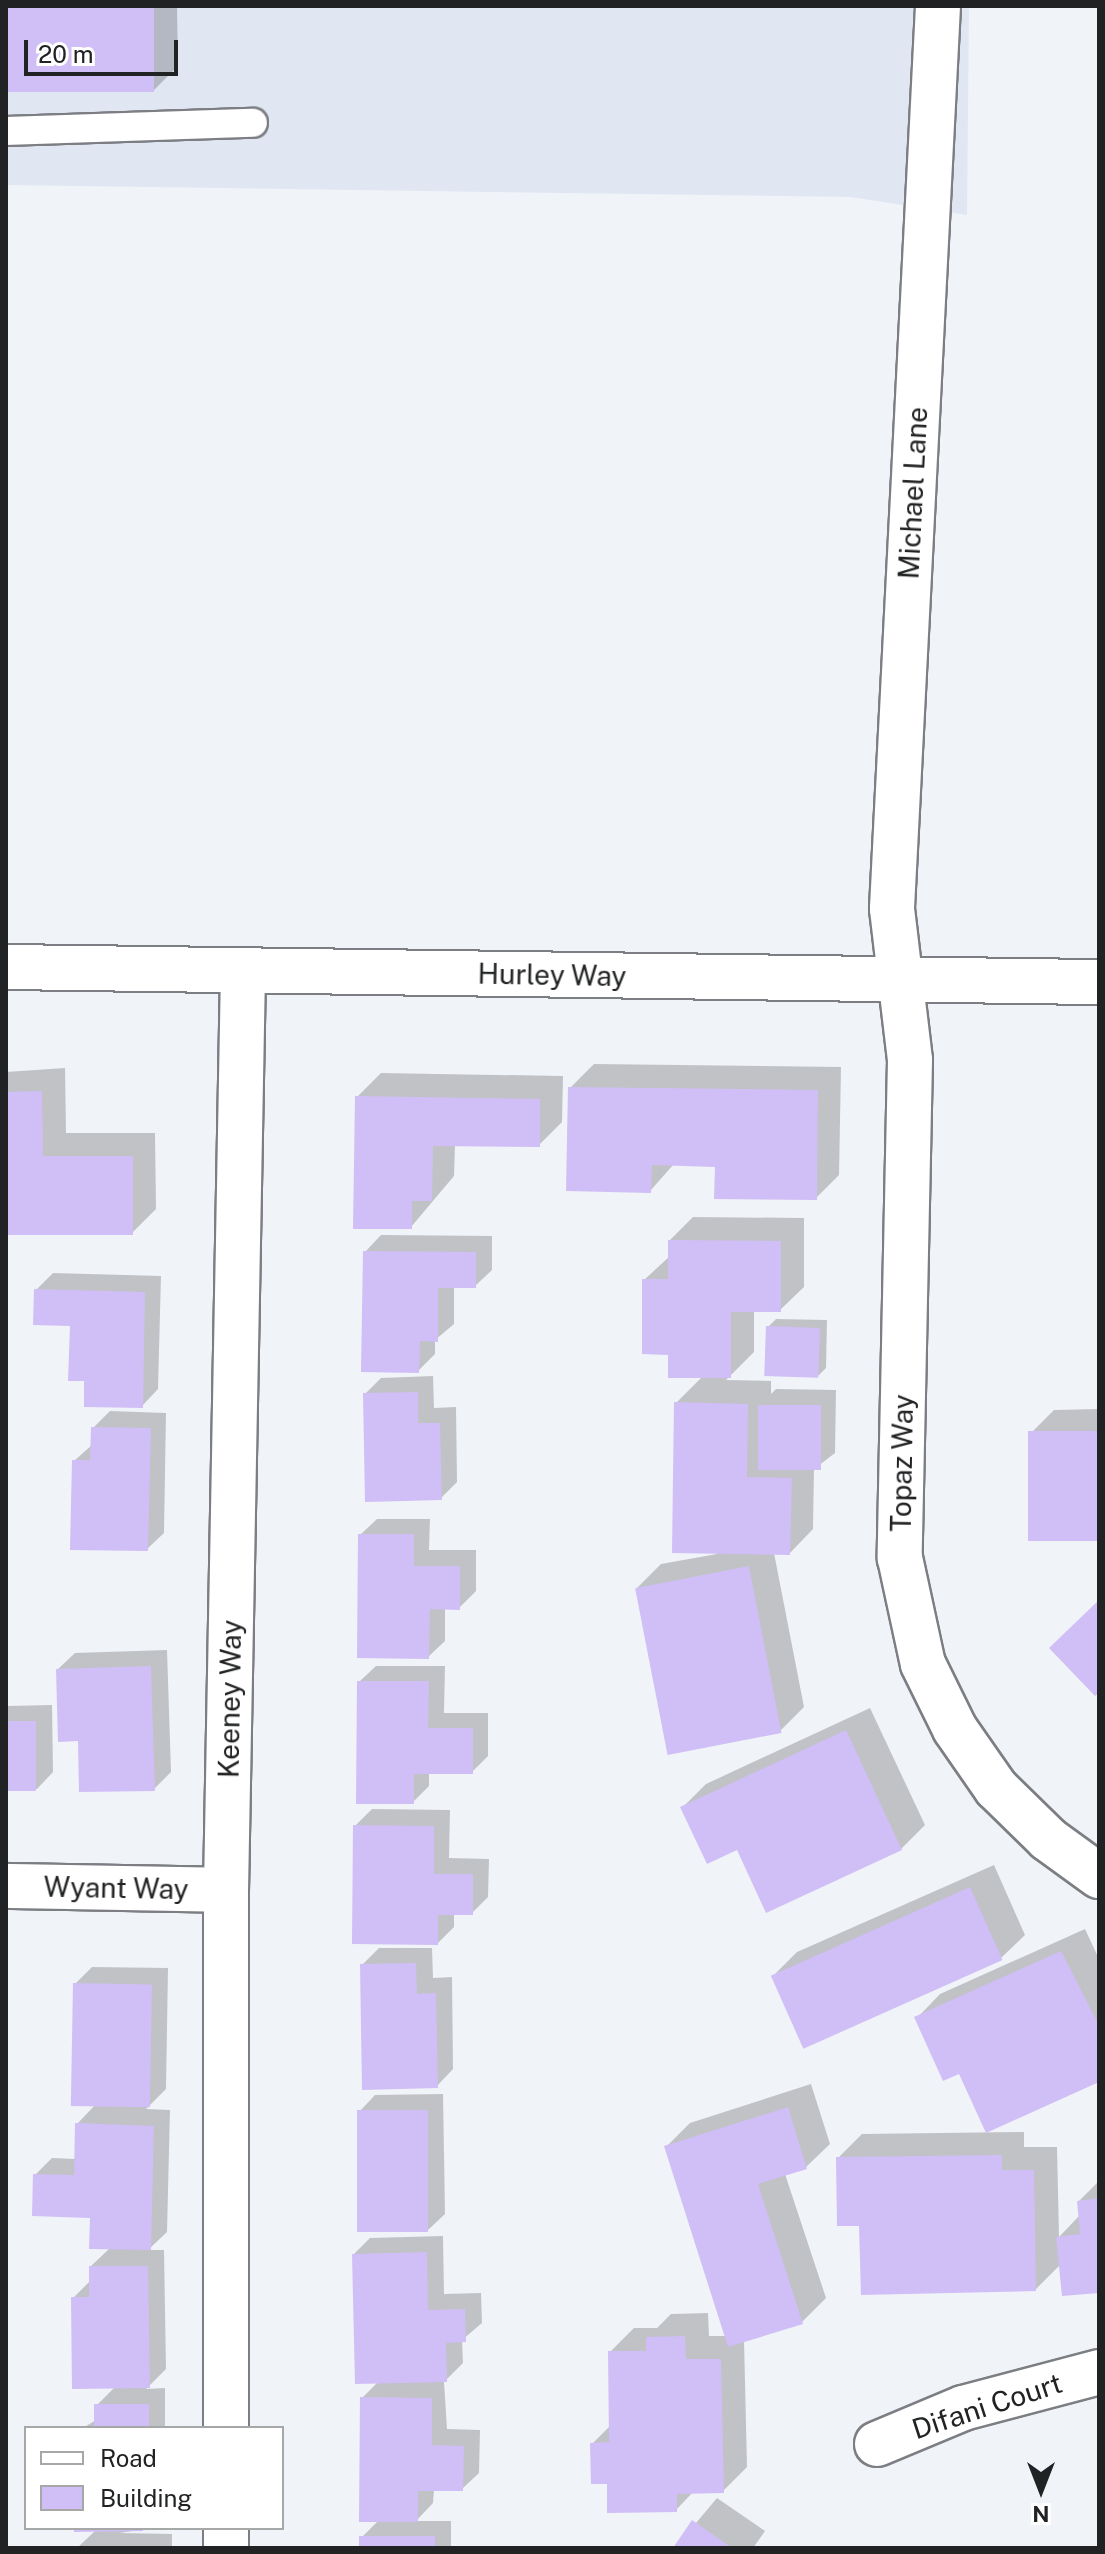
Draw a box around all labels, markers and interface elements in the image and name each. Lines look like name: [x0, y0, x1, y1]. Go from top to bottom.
scale bar: [28, 24, 182, 74]
text: 20 m: [38, 40, 94, 68]
street label: Michael Lane: [892, 406, 934, 580]
street label: Hurley Way: [477, 957, 627, 993]
street label: Topaz Way: [884, 1394, 920, 1532]
street label: Keeney Way: [212, 1619, 248, 1779]
street label: Wyant Way: [43, 1870, 189, 1906]
street label: Difani Court: [908, 2366, 1066, 2446]
legend: [24, 2426, 284, 2530]
text: Road: [100, 2444, 157, 2472]
north arrow: [1001, 2450, 1081, 2530]
text: Building: [100, 2484, 192, 2512]
text: N: [1032, 2501, 1050, 2527]

